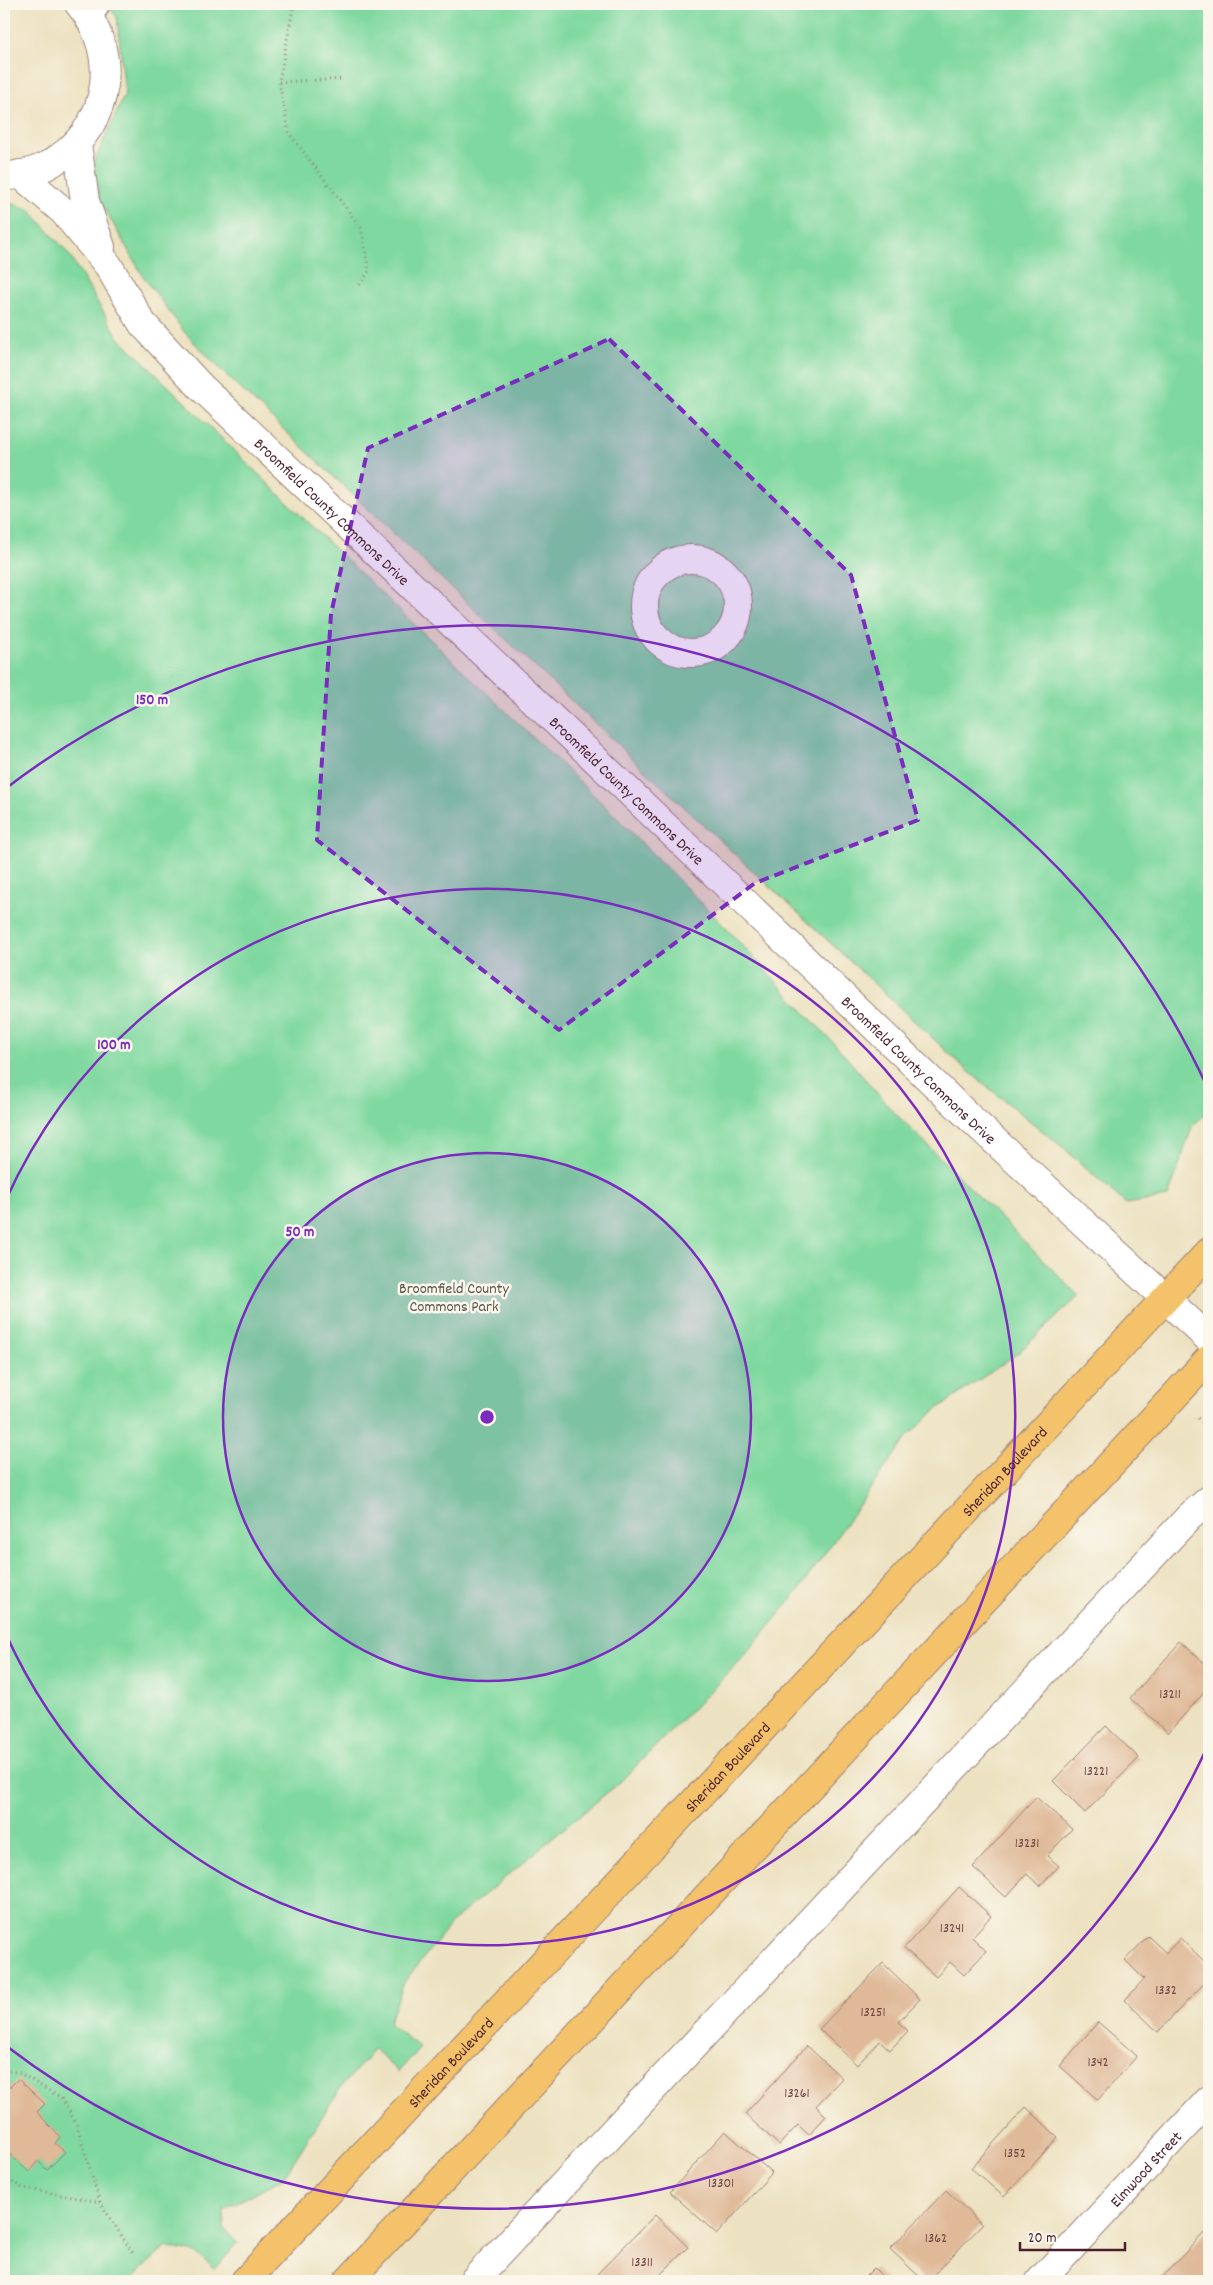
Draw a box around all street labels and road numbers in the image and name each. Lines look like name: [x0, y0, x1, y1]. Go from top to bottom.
street label: Broomfield County Commons Drive: [248, 434, 414, 592]
street label: Broomfield County Commons Drive: [543, 712, 708, 872]
street label: Broomfield County Commons Drive: [835, 991, 1000, 1151]
street label: Sheridan Boulevard: [957, 1422, 1054, 1523]
street label: Sheridan Boulevard: [681, 1718, 777, 1819]
street label: Sheridan Boulevard: [404, 2013, 500, 2114]
street label: Elmwood Street: [1106, 2127, 1188, 2213]

